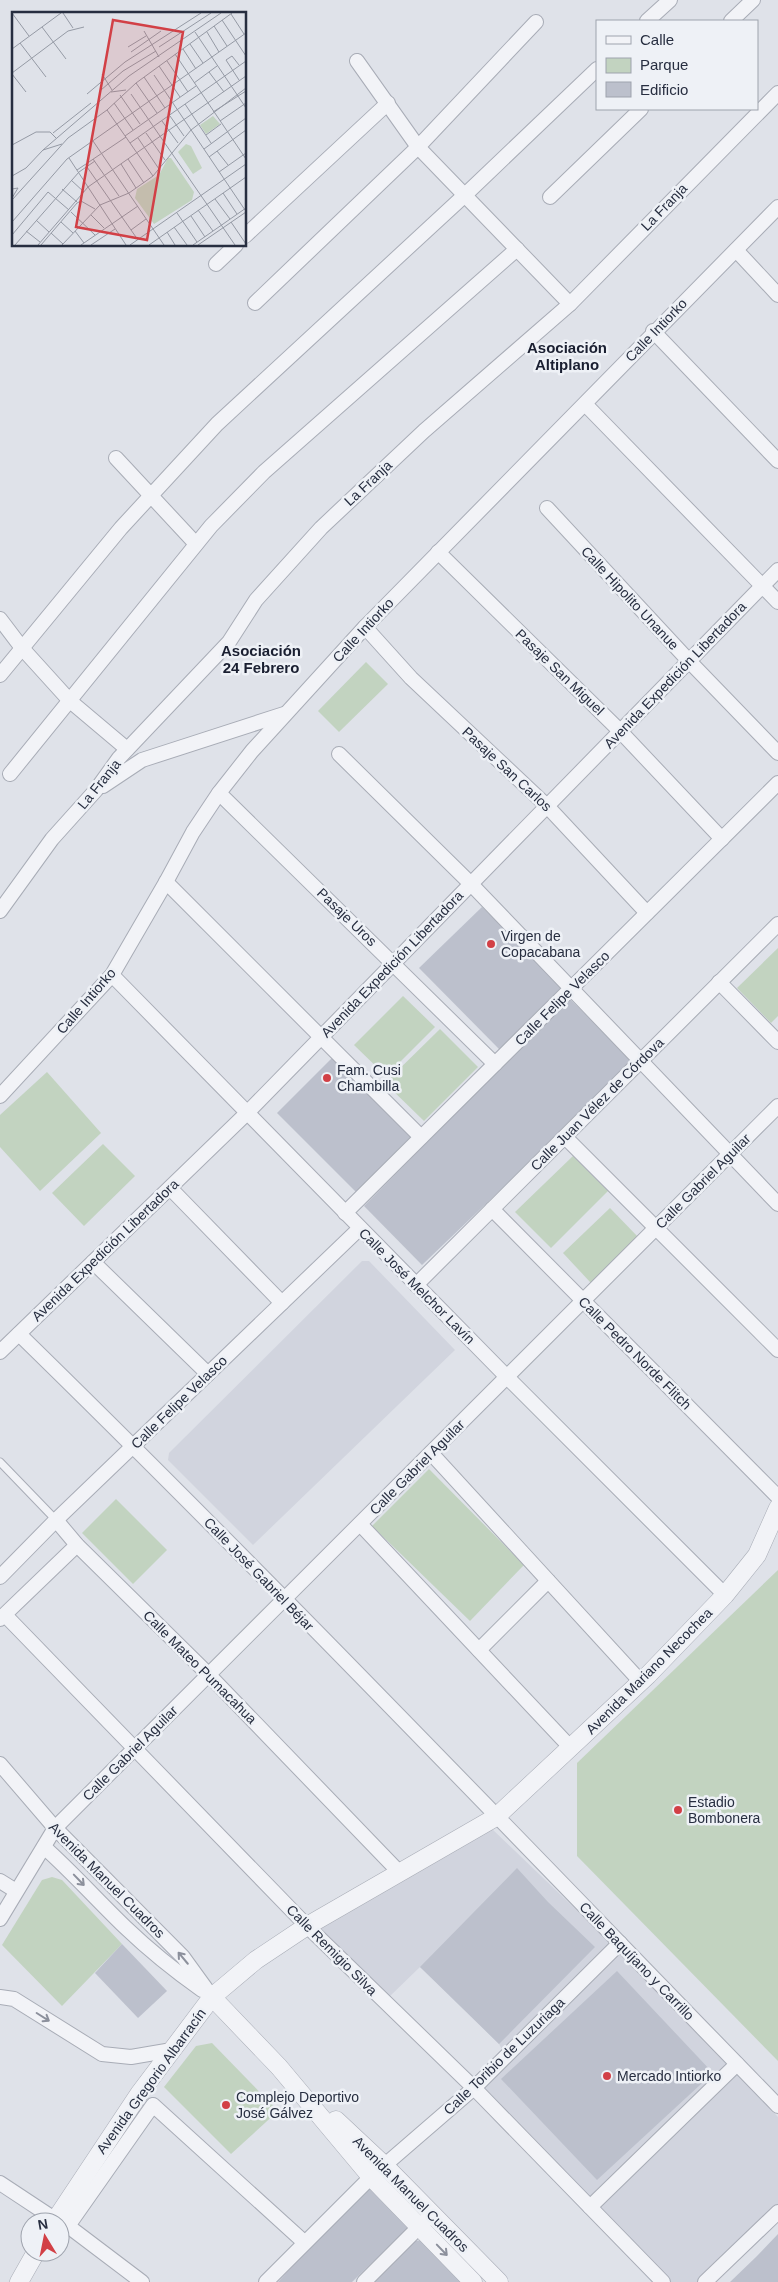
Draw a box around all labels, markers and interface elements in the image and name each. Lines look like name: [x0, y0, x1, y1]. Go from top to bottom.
inset map: [12, 12, 246, 246]
legend: [596, 20, 758, 110]
text: Calle: [640, 31, 674, 48]
text: Parque: [640, 56, 688, 73]
text: Edificio: [640, 81, 688, 98]
street label: La Franja: [638, 180, 690, 234]
street label: Calle Intiorko: [622, 295, 690, 365]
district label: Asociación Altiplano: [527, 339, 607, 373]
street label: La Franja: [341, 457, 395, 509]
street label: Calle Hipolito Unanue: [578, 543, 682, 653]
street label: Calle Intiorko: [329, 595, 397, 665]
street label: Avenida Expedición Libertadora: [601, 598, 749, 752]
street label: Pasaje San Miguel: [512, 626, 608, 718]
district label: Asociación 24 Febrero: [221, 642, 301, 676]
street label: Pasaje San Carlos: [459, 724, 555, 814]
street label: La Franja: [74, 756, 124, 812]
street label: Pasaje Uros: [314, 885, 380, 949]
street label: Avenida Expedición Libertadora: [318, 887, 466, 1041]
place label: Virgen de Copacabana: [501, 928, 581, 960]
marker: Virgen de Copacabana: [485, 938, 497, 950]
street label: Calle Felipe Velasco: [511, 947, 613, 1049]
street label: Calle Intiorko: [53, 965, 119, 1037]
street label: Calle Juan Vélez de Córdova: [527, 1034, 667, 1174]
place label: Fam. Cusi Chambilla: [337, 1062, 401, 1094]
marker: Fam. Cusi Chambilla: [321, 1072, 333, 1084]
street label: Calle Gabriel Aguilar: [652, 1130, 754, 1232]
street label: Avenida Expedición Libertadora: [28, 1176, 182, 1324]
street label: Calle José Melchor Lavín: [356, 1225, 478, 1347]
street label: Calle Pedro Norde Flitch: [575, 1293, 695, 1413]
street label: Calle Felipe Velasco: [128, 1352, 230, 1452]
street label: Calle Gabriel Aguilar: [366, 1416, 468, 1518]
street label: Calle José Gabriel Béjar: [201, 1514, 317, 1634]
street label: Avenida Mariano Necochea: [583, 1604, 716, 1737]
street label: Calle Mateo Pumacahua: [140, 1607, 260, 1727]
street label: Calle Gabriel Aguilar: [79, 1702, 181, 1804]
place label: Estadio Bombonera: [688, 1794, 761, 1826]
marker: Estadio Bombonera: [672, 1804, 684, 1816]
street label: Avenida Manuel Cuadros: [46, 1819, 168, 1941]
one-way arrow: [73, 1874, 85, 1886]
street label: Calle Baquíjano y Carrillo: [576, 1899, 698, 2024]
street label: Calle Remigio Silva: [283, 1901, 381, 1999]
one-way arrow: [177, 1951, 188, 1964]
street label: Calle Toribio de Luzuriaga: [440, 1994, 568, 2118]
street label: Avenida Gregorio Albarracín: [93, 2005, 209, 2157]
one-way arrow: [36, 2012, 50, 2022]
place label: Mercado Intiorko: [617, 2068, 721, 2084]
marker: Mercado Intiorko: [601, 2070, 613, 2082]
place label: Complejo Deportivo José Gálvez: [236, 2089, 359, 2121]
marker: Complejo Deportivo José Gálvez: [220, 2099, 232, 2111]
street label: Avenida Manuel Cuadros: [350, 2133, 472, 2255]
north arrow: [20, 2212, 70, 2262]
text: N: [36, 2215, 49, 2233]
one-way arrow: [435, 2243, 447, 2255]

